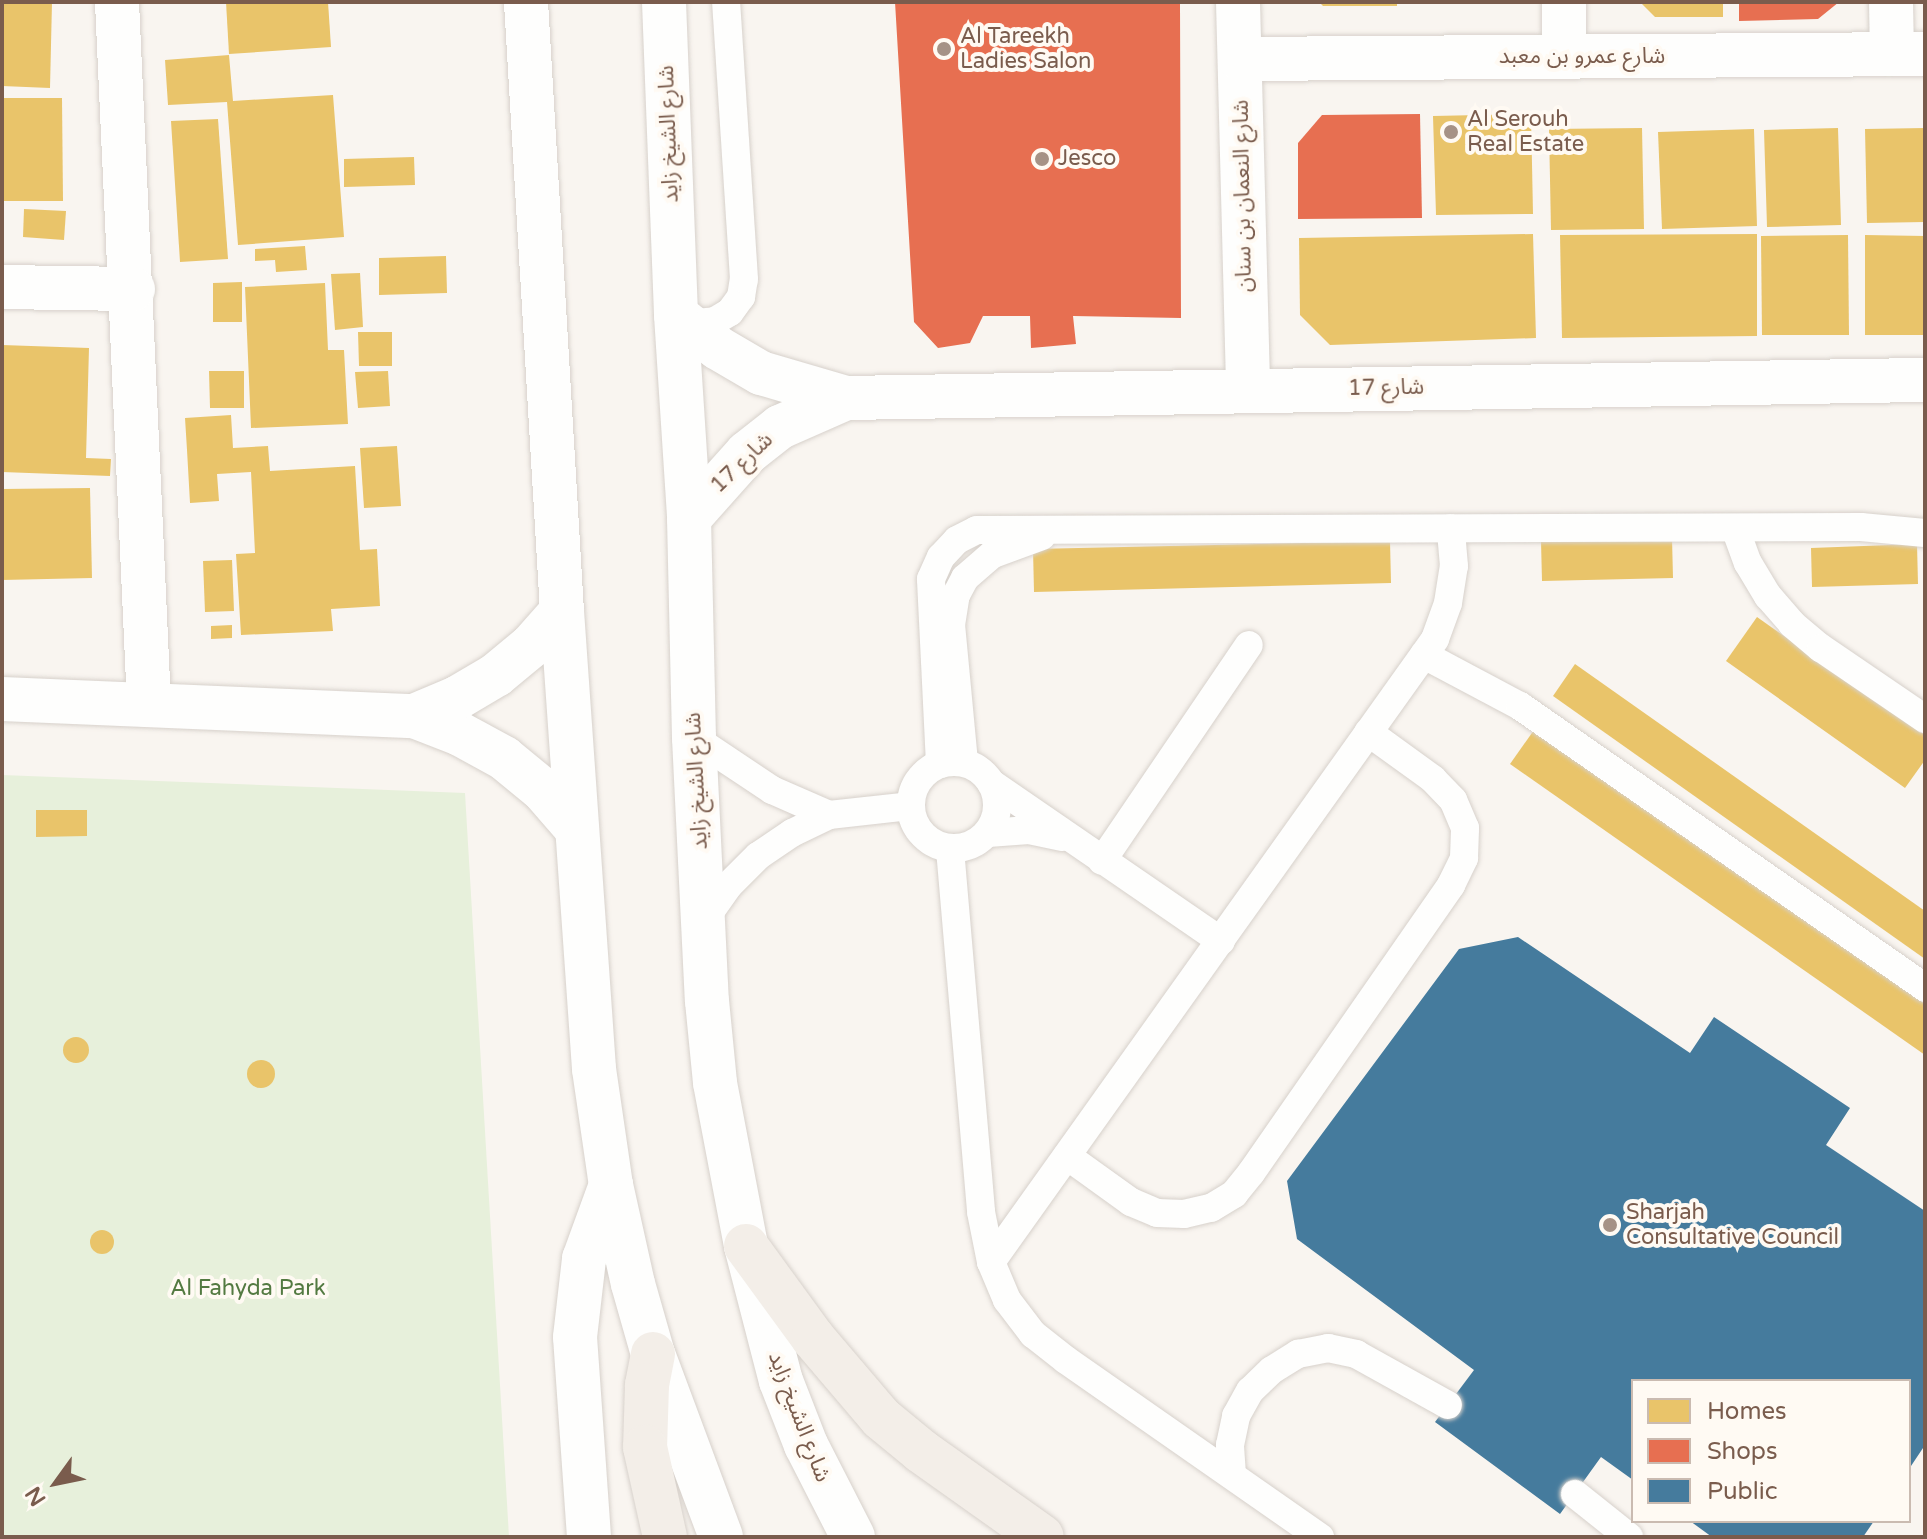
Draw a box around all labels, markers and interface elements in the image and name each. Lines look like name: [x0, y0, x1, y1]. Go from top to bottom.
place label: Al Tareekh Ladies Salon: [960, 23, 1091, 74]
marker: Al Tareekh Ladies Salon: [935, 40, 953, 58]
street label: شارع عمرو بن معبد: [1499, 44, 1665, 70]
street label: شارع الشيخ زايد: [653, 65, 685, 203]
street label: شارع النعمان بن سنان: [1228, 100, 1258, 292]
place label: Al Serouh Real Estate: [1467, 106, 1584, 158]
marker: Al Serouh Real Estate: [1442, 123, 1460, 141]
place label: Jesco: [1058, 146, 1116, 172]
marker: Jesco: [1033, 150, 1051, 168]
street label: شارع 17: [1348, 374, 1424, 402]
street label: شارع 17: [705, 427, 779, 499]
street label: شارع الشيخ زايد: [680, 712, 714, 850]
place label: Sharjah Consultative Council: [1626, 1199, 1839, 1250]
marker: Sharjah Consultative Council: [1601, 1216, 1619, 1234]
park label: Al Fahyda Park: [170, 1276, 326, 1302]
street label: شارع الشيخ زايد: [762, 1348, 836, 1486]
legend: [1631, 1379, 1911, 1523]
text: Homes: [1707, 1397, 1787, 1426]
text: Shops: [1707, 1437, 1777, 1466]
north arrow: [16, 1443, 96, 1523]
text: Public: [1707, 1477, 1777, 1506]
text: N: [20, 1482, 52, 1511]

